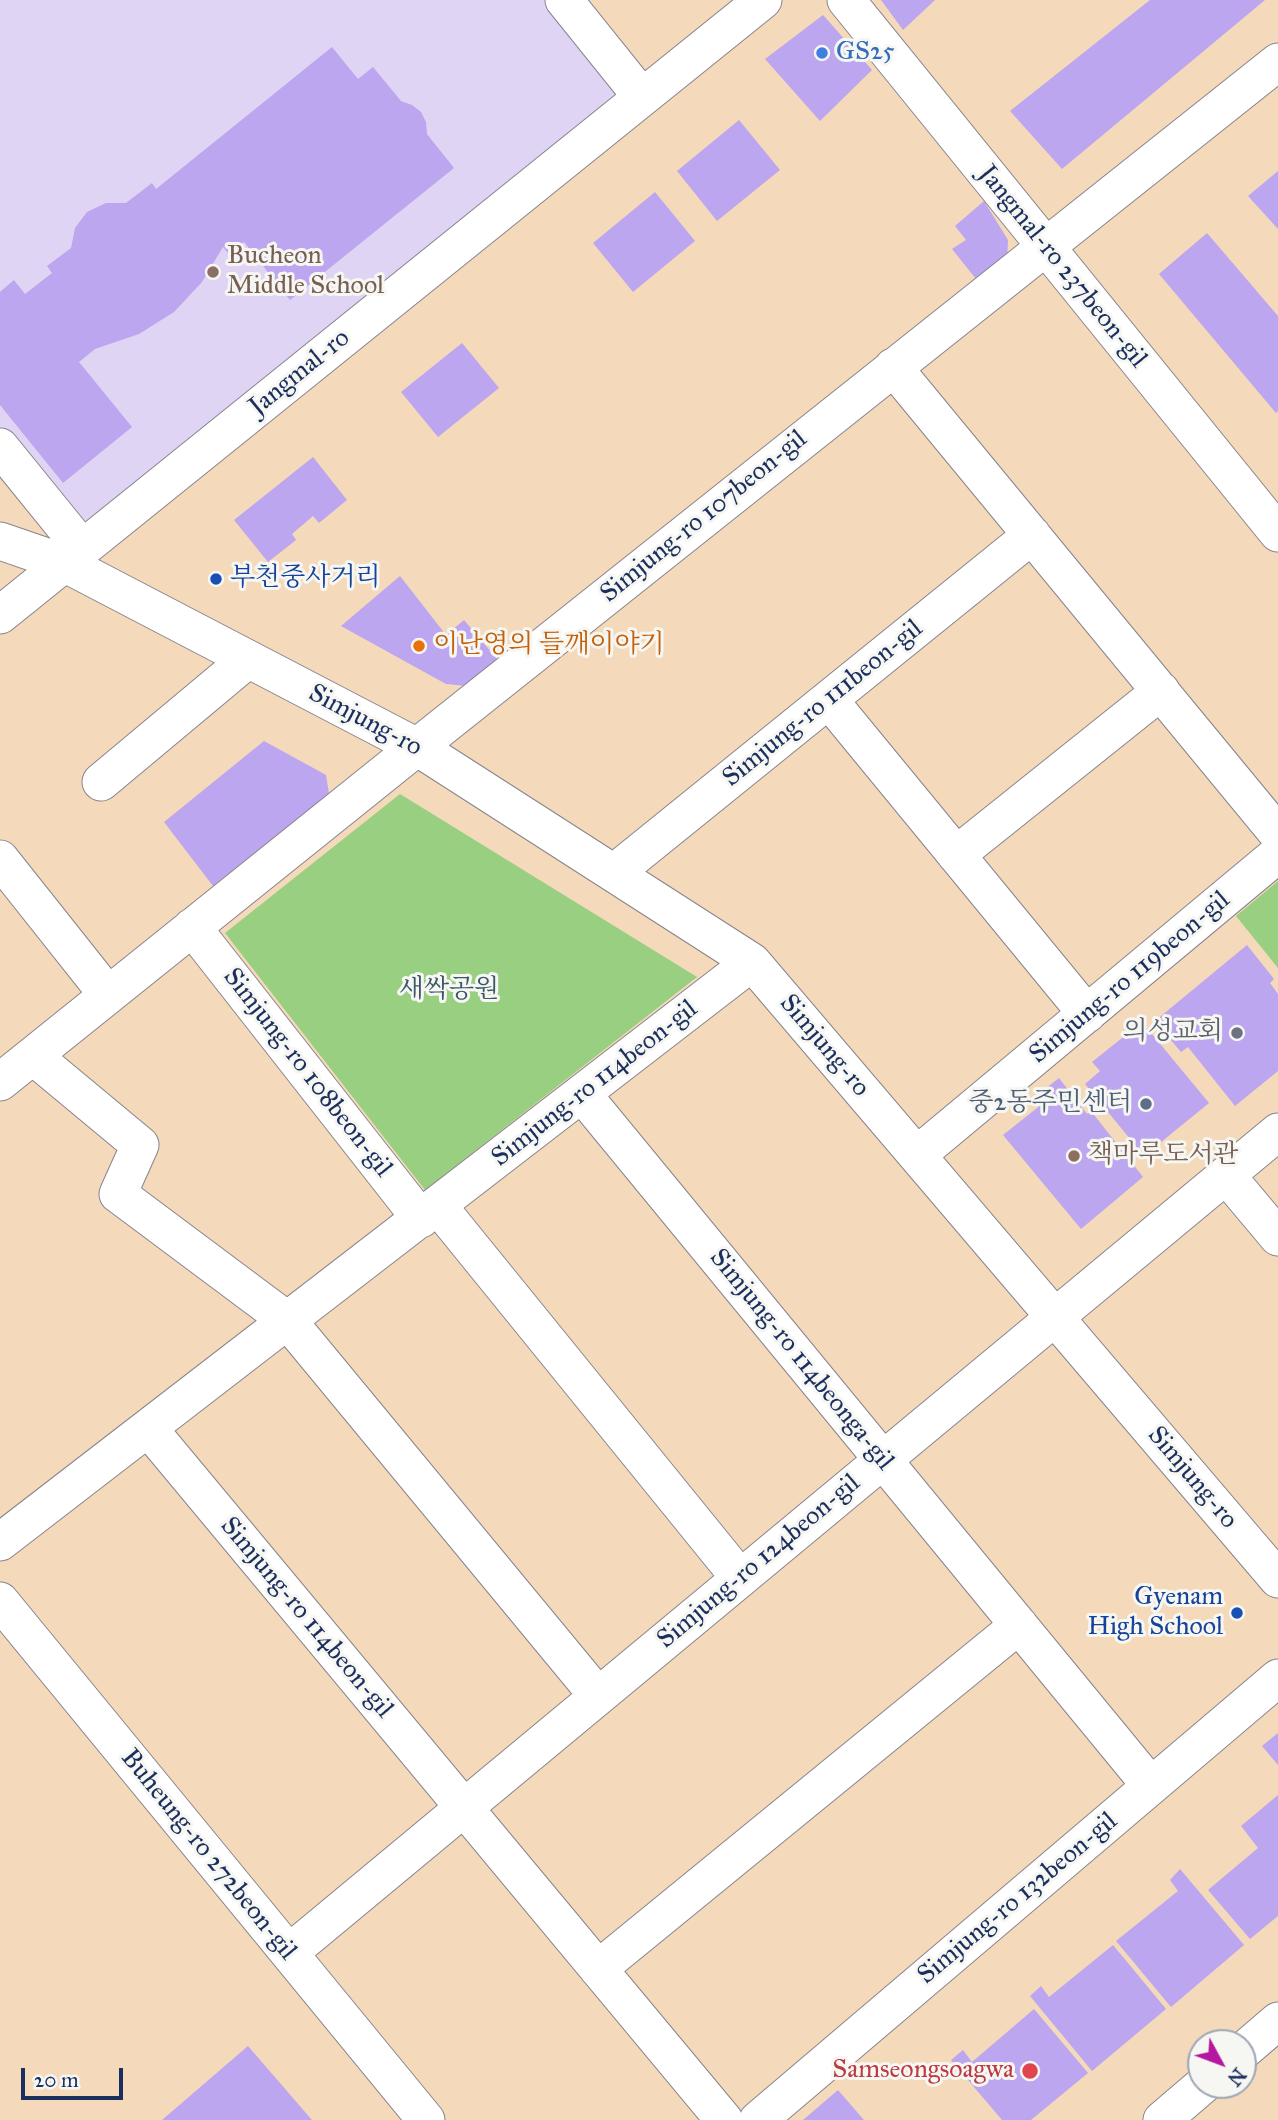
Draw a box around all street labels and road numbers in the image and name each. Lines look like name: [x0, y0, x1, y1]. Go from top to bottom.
street label: Jangmal-ro 237beon-gil: [971, 160, 1153, 374]
street label: Jangmal-ro: [243, 323, 357, 423]
street label: Simjung-ro 107beon-gil: [595, 424, 813, 610]
street label: Simjung-ro 111beon-gil: [717, 614, 929, 794]
street label: Simjung-ro: [303, 678, 427, 764]
street label: Simjung-ro 119beon-gil: [1024, 885, 1236, 1071]
street label: Simjung-ro 108beon-gil: [216, 962, 398, 1184]
street label: Simjung-ro: [772, 989, 876, 1103]
street label: Simjung-ro 114beon-gil: [486, 994, 704, 1174]
street label: Simjung-ro 114beonga-gil: [702, 1243, 900, 1477]
street label: Simjung-ro: [1140, 1421, 1244, 1535]
street label: Simjung-ro 124beon-gil: [651, 1468, 867, 1656]
street label: Simjung-ro 114beon-gil: [213, 1511, 399, 1725]
street label: Buheung-ro 272beon-gil: [113, 1743, 303, 1967]
street label: Simjung-ro 132beon-gil: [912, 1806, 1124, 1992]

